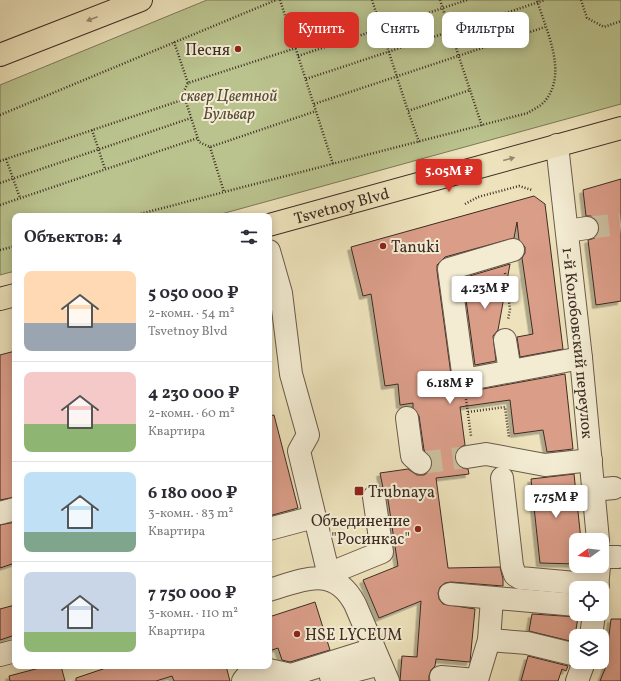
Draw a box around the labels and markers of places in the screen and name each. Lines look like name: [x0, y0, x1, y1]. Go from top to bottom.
place label: Песня: [185, 40, 230, 62]
marker: Песня: [233, 44, 243, 54]
pin: 5.05M ₽: [412, 159, 486, 193]
place label: Tanuki: [391, 237, 440, 259]
marker: Tanuki: [378, 241, 388, 251]
pin: 4.23M ₽: [448, 276, 522, 310]
pin: 6.18M ₽: [413, 371, 487, 405]
place label: Trubnaya: [368, 482, 435, 504]
marker: Trubnaya: [353, 485, 365, 497]
pin: 7.75M ₽: [519, 485, 593, 519]
place label: Объединение "Росинкас": [311, 511, 410, 551]
marker: Объединение "Росинкас": [413, 524, 423, 534]
place label: HSE LYCEUM: [305, 625, 402, 647]
marker: HSE LYCEUM: [292, 629, 302, 639]

